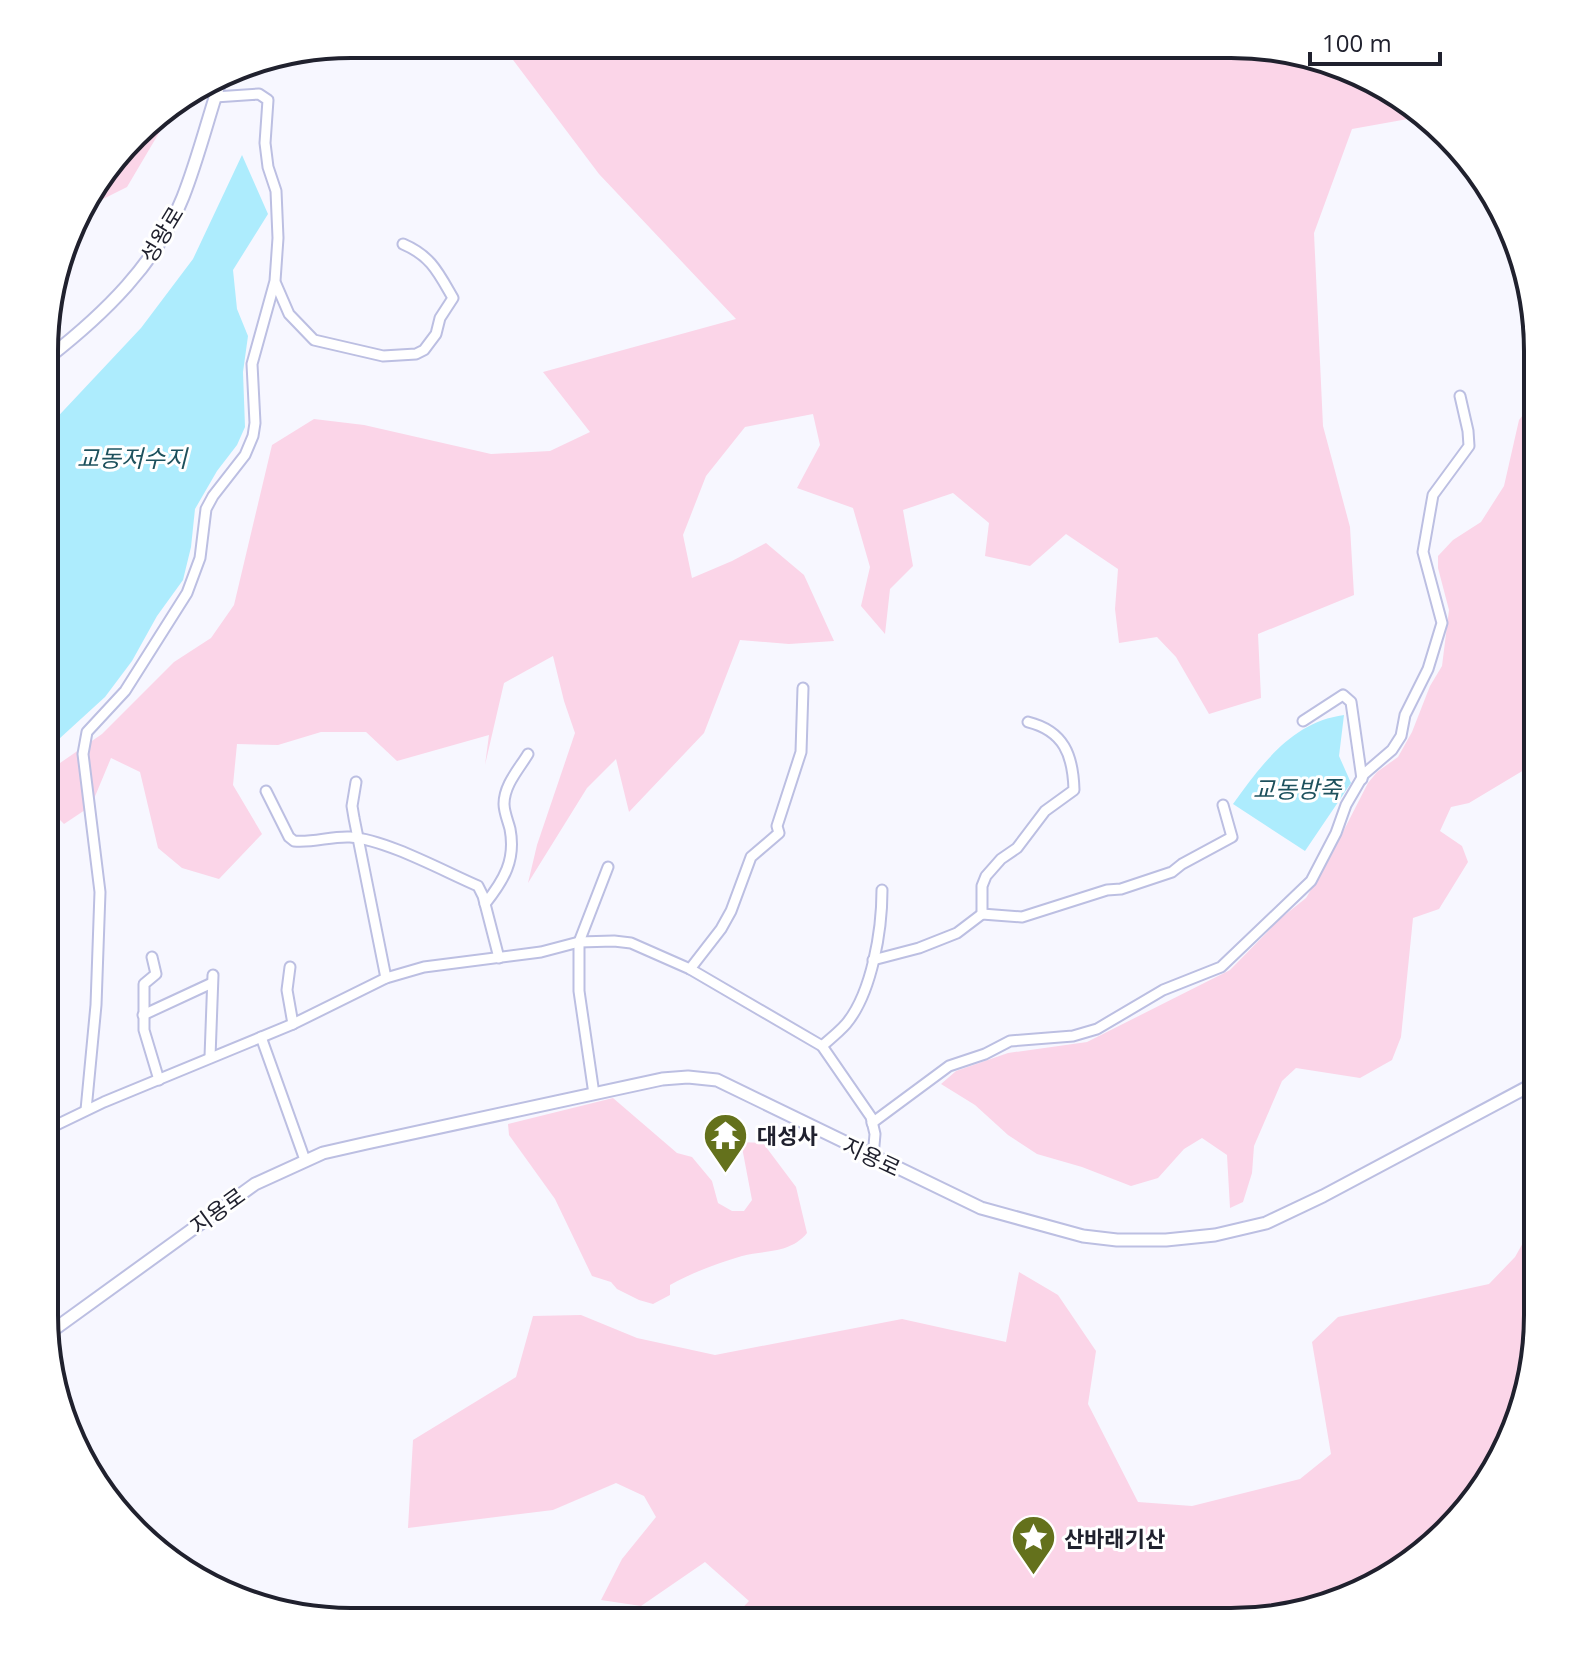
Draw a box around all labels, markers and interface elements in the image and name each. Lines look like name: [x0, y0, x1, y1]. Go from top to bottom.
scale bar: [1310, 16, 1440, 66]
text: 100 m: [1322, 26, 1392, 59]
street label: 성왕로: [133, 200, 189, 268]
water label: 교동저수지: [77, 441, 189, 474]
water label: 교동방죽: [1253, 772, 1343, 805]
temple icon: 대성사: [702, 1111, 750, 1174]
place label: 대성사: [757, 1120, 818, 1150]
street label: 지용로: [838, 1130, 906, 1182]
street label: 지용로: [184, 1180, 250, 1240]
place icon: 산바래기산: [1009, 1514, 1057, 1577]
place label: 산바래기산: [1064, 1523, 1165, 1553]

